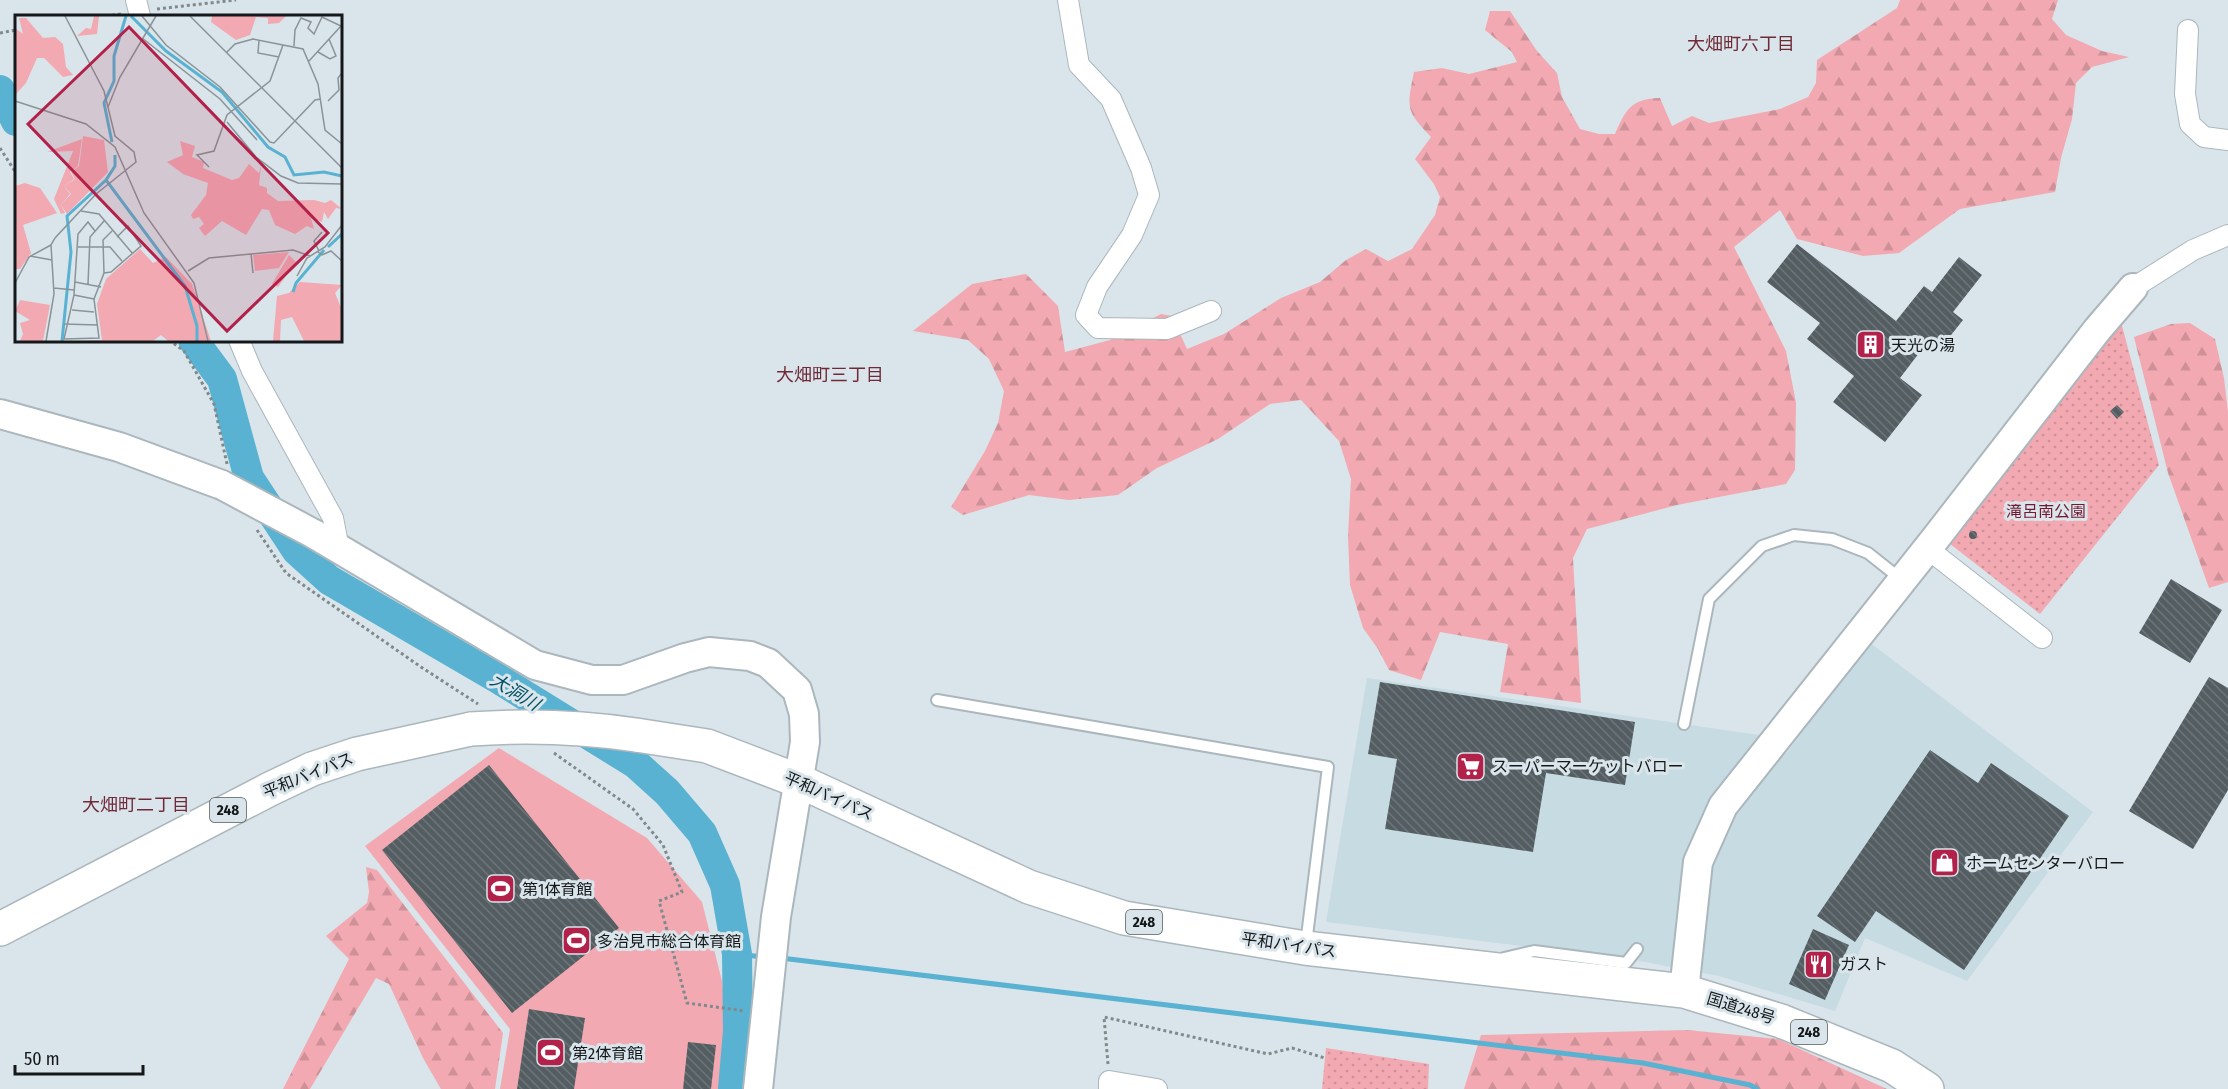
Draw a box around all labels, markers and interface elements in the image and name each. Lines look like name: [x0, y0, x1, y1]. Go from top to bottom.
inset map: [15, 15, 342, 342]
district label: 大畑町六丁目: [1687, 33, 1795, 55]
building icon: 天光の湯: [1854, 329, 1886, 361]
place label: 天光の湯: [1891, 336, 1955, 355]
district label: 大畑町三丁目: [776, 364, 884, 386]
park label: 滝呂南公園: [2006, 502, 2086, 521]
water label: 大洞川: [486, 669, 546, 716]
street label: 平和バイパス: [260, 748, 356, 802]
supermarket icon: スーパーマーケットバロー: [1455, 750, 1487, 782]
place label: スーパーマーケットバロー: [1492, 757, 1684, 776]
street label: 平和バイパス: [781, 768, 877, 824]
district label: 大畑町二丁目: [82, 794, 190, 816]
road number: 248: [210, 798, 246, 822]
shop icon: ホームセンターバロー: [1929, 847, 1961, 879]
place label: ホームセンターバロー: [1966, 854, 2125, 873]
sports icon: 第1体育館: [485, 873, 517, 905]
place label: 第1体育館: [522, 880, 592, 899]
road number: 248: [1126, 910, 1162, 934]
sports icon: 多治見市総合体育館: [560, 925, 592, 957]
street label: 平和バイパス: [1240, 929, 1338, 961]
place label: 多治見市総合体育館: [597, 932, 741, 951]
restaurant icon: ガスト: [1803, 948, 1835, 980]
place label: ガスト: [1840, 955, 1888, 974]
street label: 国道248号: [1705, 989, 1777, 1027]
road number: 248: [1791, 1020, 1827, 1044]
sports icon: 第2体育館: [535, 1037, 567, 1069]
scale bar: [15, 1038, 142, 1076]
place label: 第2体育館: [572, 1044, 643, 1063]
text: 50 m: [24, 1048, 60, 1070]

